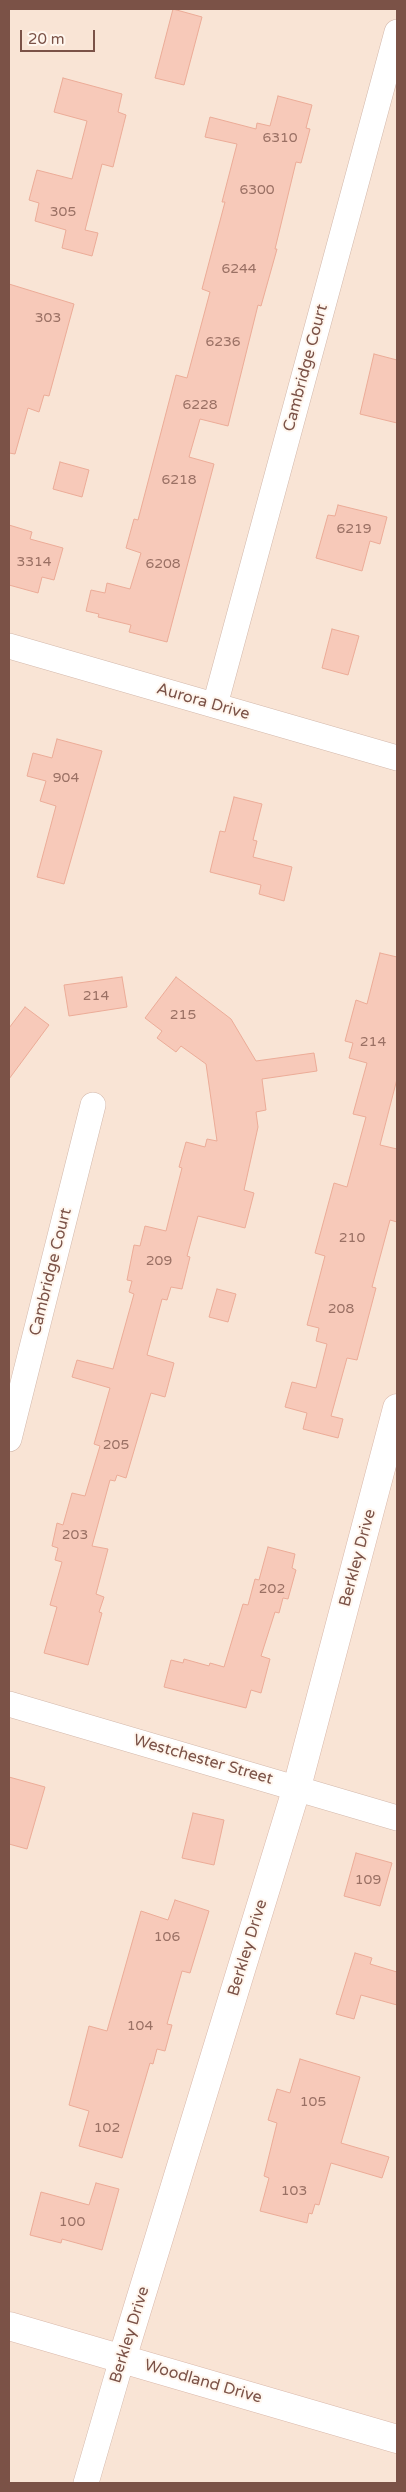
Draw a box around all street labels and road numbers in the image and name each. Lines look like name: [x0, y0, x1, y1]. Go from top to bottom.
street label: Cambridge Court: [280, 302, 332, 434]
street label: Aurora Drive: [154, 680, 252, 724]
street label: Cambridge Court: [26, 1206, 76, 1338]
street label: Berkley Drive: [336, 1507, 380, 1609]
street label: Westchester Street: [131, 1731, 275, 1789]
street label: Berkley Drive: [224, 1897, 272, 1999]
street label: Berkley Drive: [106, 2284, 154, 2386]
street label: Woodland Drive: [142, 2356, 264, 2408]

